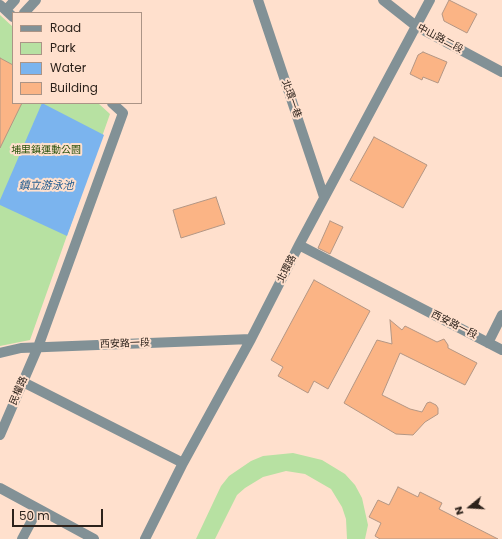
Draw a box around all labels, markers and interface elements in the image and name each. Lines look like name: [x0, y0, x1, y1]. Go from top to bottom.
legend: [12, 12, 142, 104]
text: Road: [50, 19, 81, 36]
street label: 中山路二段: [415, 22, 465, 56]
text: Park: [50, 39, 76, 56]
text: Water: [50, 59, 86, 76]
street label: 北環一巷: [279, 78, 303, 120]
text: Building: [50, 79, 98, 96]
park label: 埔里鎮運動公園: [11, 144, 81, 156]
water label: 鎮立游泳池: [19, 179, 73, 193]
street label: 北環路: [275, 253, 299, 285]
street label: 西安路一段: [429, 308, 479, 342]
street label: 西安路一段: [100, 337, 150, 351]
street label: 民權路: [8, 375, 30, 407]
north arrow: [450, 487, 490, 527]
scale bar: [14, 501, 105, 527]
text: N: [450, 504, 467, 517]
text: 50 m: [19, 507, 50, 524]

